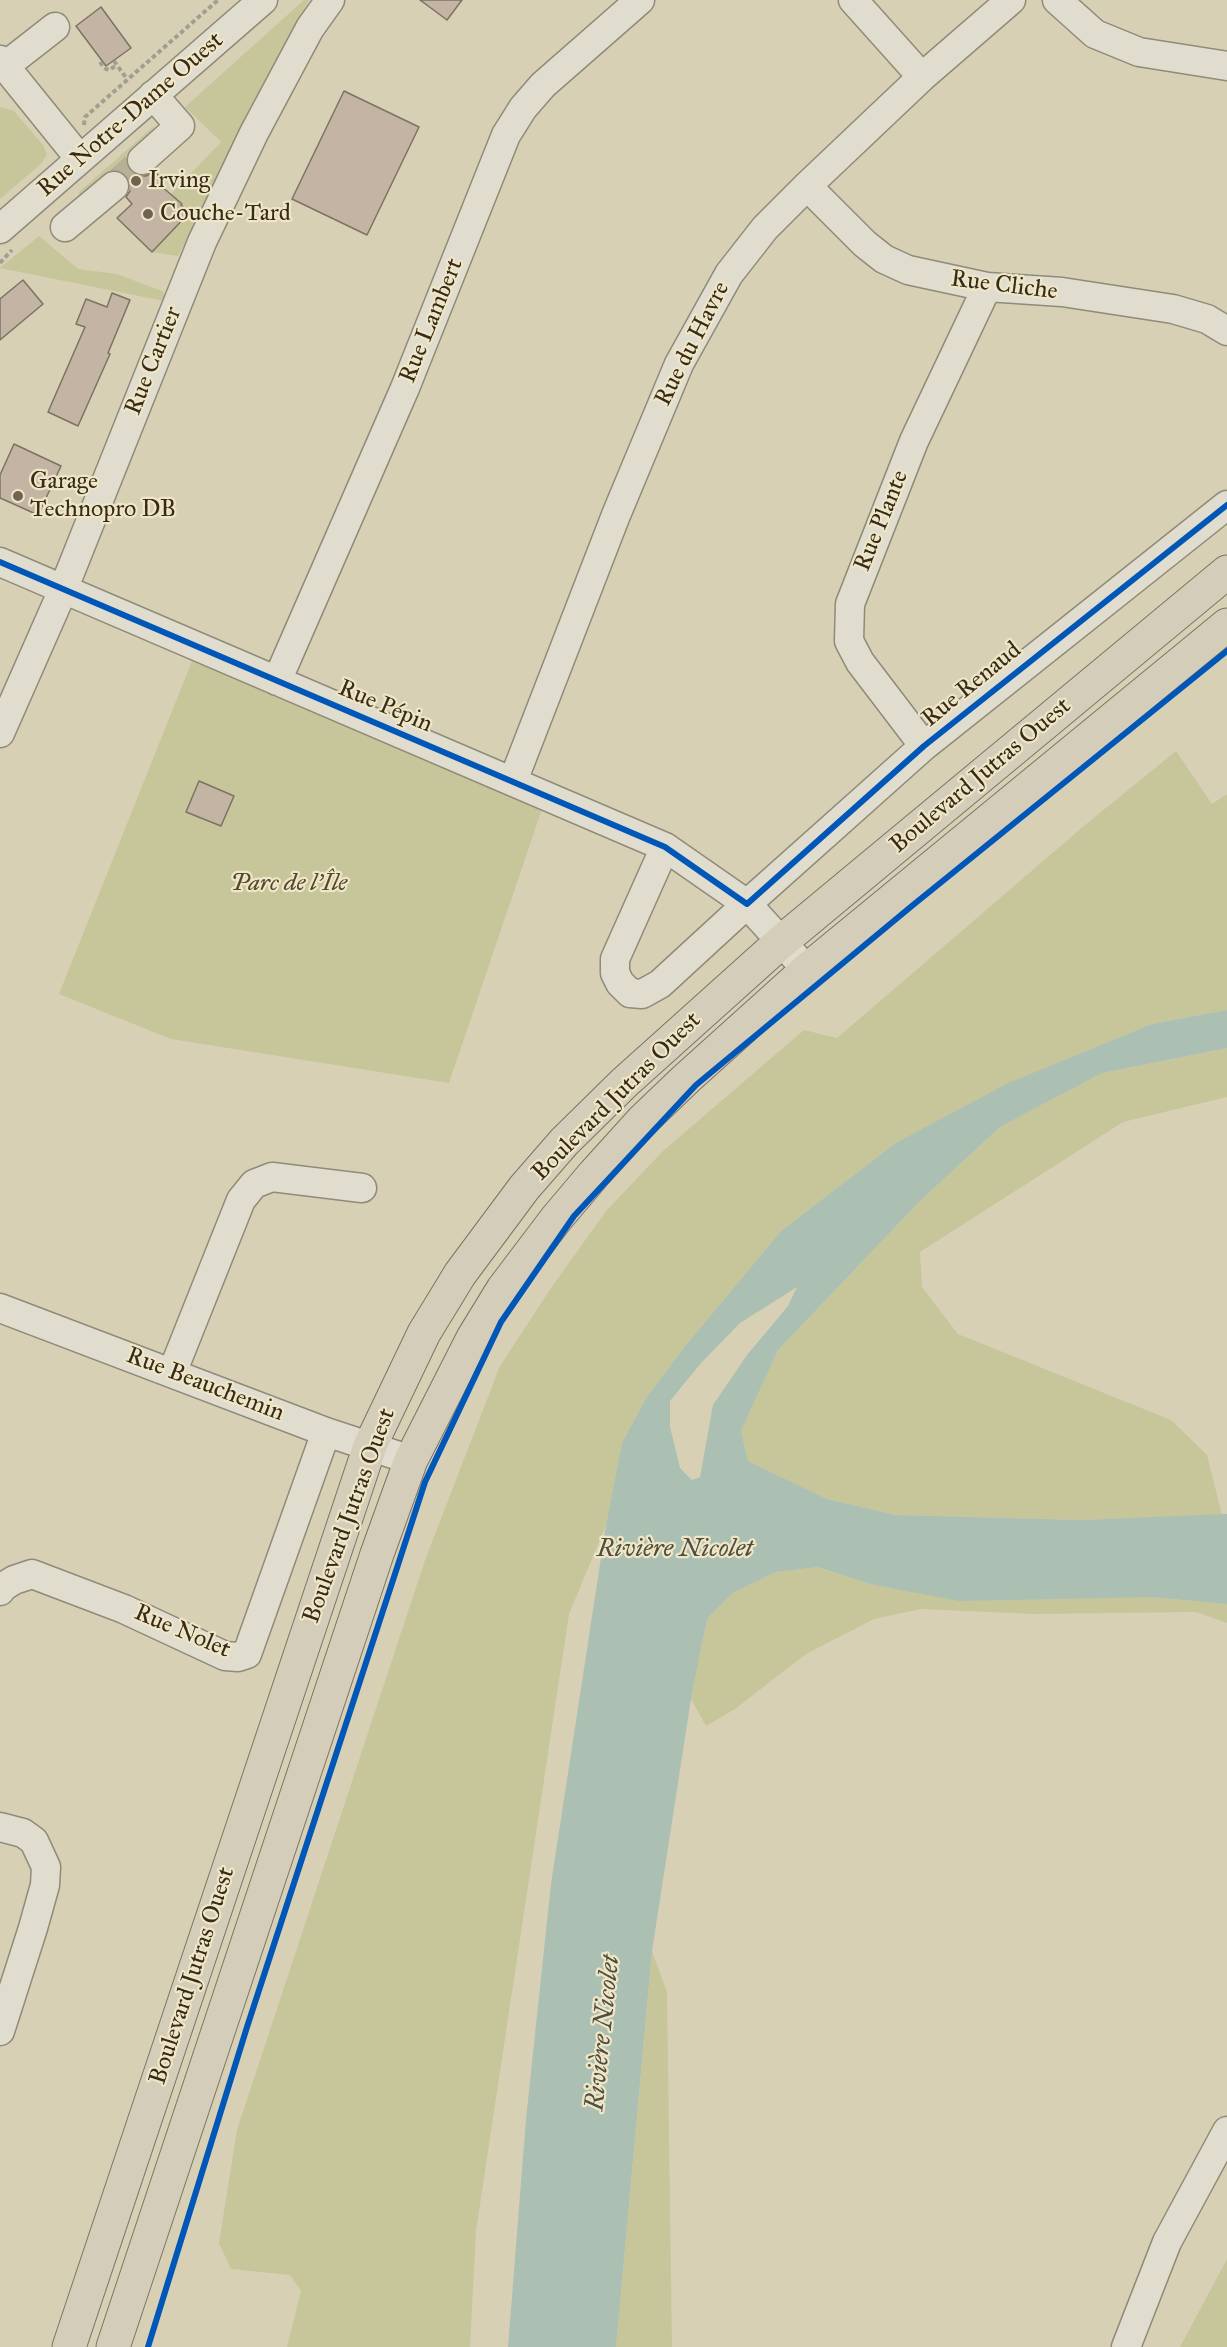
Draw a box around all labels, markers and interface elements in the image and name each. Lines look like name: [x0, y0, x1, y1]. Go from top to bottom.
street label: Rue Notre-Dame Ouest: [32, 26, 230, 204]
place label: Irving: [148, 167, 210, 195]
marker: Irving: [129, 174, 143, 188]
place label: Couche-Tard: [160, 200, 291, 228]
marker: Couche-Tard: [141, 207, 155, 221]
street label: Rue Lambert: [394, 255, 470, 387]
street label: Rue Cliche: [949, 265, 1059, 307]
street label: Rue du Havre: [649, 277, 737, 411]
street label: Rue Cartier: [119, 303, 189, 419]
street label: Rue Plante: [849, 466, 915, 576]
place label: Garage Technopro DB: [30, 468, 176, 524]
marker: Garage Technopro DB: [11, 489, 25, 503]
street label: Rue Renaud: [917, 636, 1027, 734]
street label: Rue Pépin: [334, 674, 436, 740]
street label: Boulevard Jutras Ouest: [885, 692, 1077, 860]
park label: Parc de l'Île: [231, 870, 347, 898]
street label: Boulevard Jutras Ouest: [527, 1007, 707, 1187]
street label: Rue Beauchemin: [122, 1342, 288, 1428]
street label: Boulevard Jutras Ouest: [298, 1405, 402, 1627]
water label: Rivière Nicolet: [597, 1534, 753, 1566]
street label: Rue Nolet: [130, 1599, 234, 1665]
street label: Boulevard Jutras Ouest: [144, 1864, 242, 2088]
water label: Rivière Nicolet: [580, 1954, 628, 2112]

